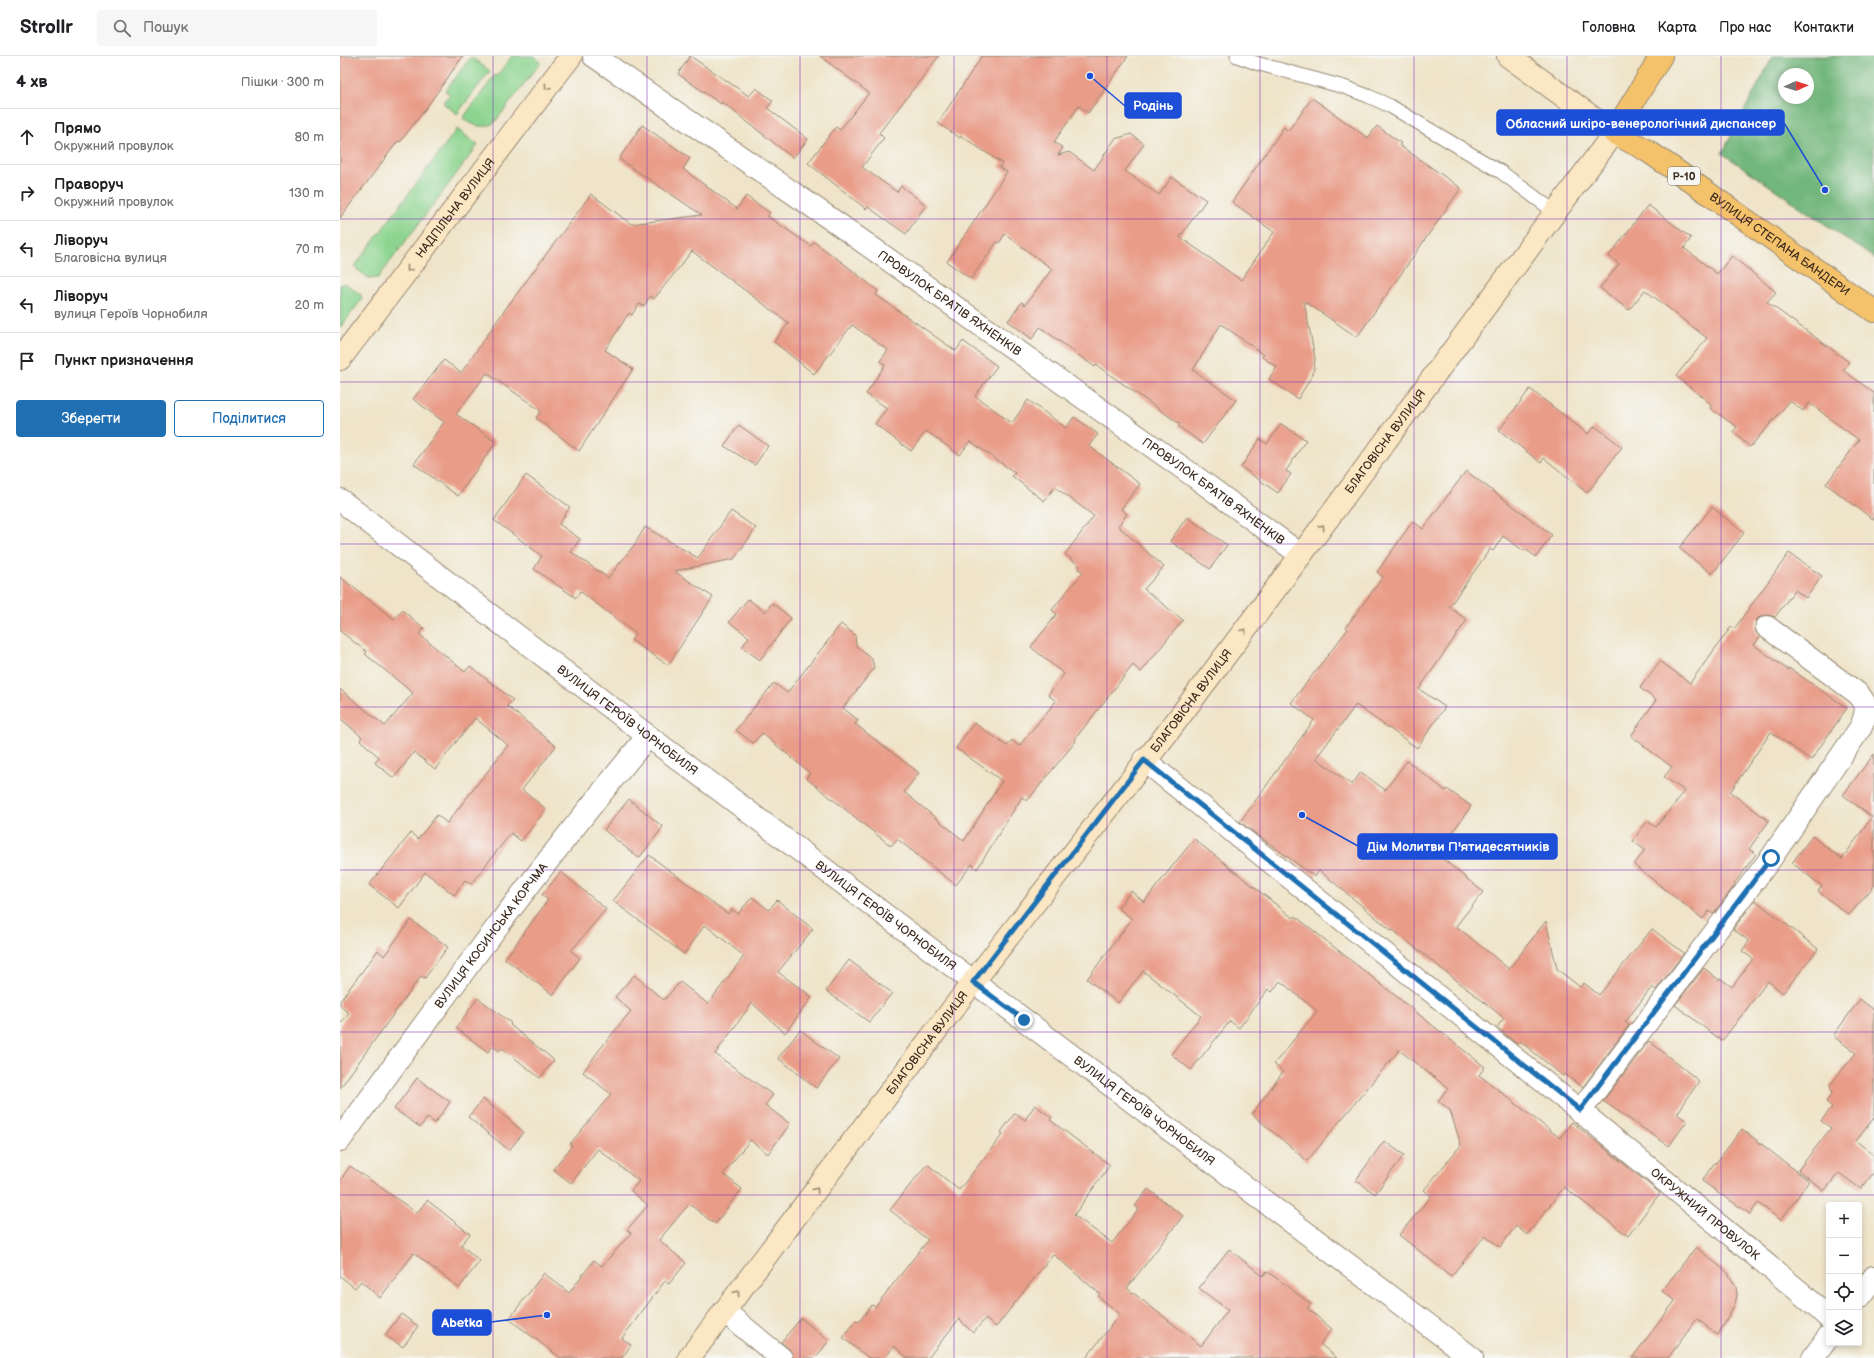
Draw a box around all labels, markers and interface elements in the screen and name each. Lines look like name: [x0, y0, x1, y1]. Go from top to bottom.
search box: [97, 10, 377, 46]
text: Strollr: [20, 16, 73, 39]
icon: search: [111, 17, 133, 39]
text: Пошук: [143, 18, 189, 37]
text: Головна: [1582, 19, 1635, 36]
text: Карта: [1657, 19, 1697, 36]
text: Про нас: [1719, 19, 1771, 36]
text: Контакти: [1793, 19, 1854, 36]
north arrow: [1778, 68, 1814, 104]
text: 4 хв: [16, 72, 48, 92]
text: Пішки · 300 m: [241, 74, 324, 90]
one-way arrow: [544, 83, 552, 90]
callout: Родінь: [1125, 93, 1181, 118]
text: Родінь: [1133, 98, 1173, 114]
callout: Обласний шкіро-венерологічний диспансер: [1497, 110, 1784, 135]
text: Обласний шкіро-венерологічний диспансер: [1506, 116, 1777, 132]
text: Прямо: [54, 119, 101, 138]
icon: ahead: [16, 126, 38, 148]
text: 80 m: [295, 129, 324, 145]
text: Окружний провулок: [54, 138, 174, 154]
street label: НАДПІЛЬНА ВУЛИЦЯ: [413, 155, 498, 261]
road number: Р-10: [1668, 167, 1700, 185]
text: Праворуч: [54, 175, 124, 194]
icon: right: [16, 182, 38, 204]
text: 130 m: [289, 185, 324, 201]
street label: ВУЛИЦЯ СТЕПАНА БАНДЕРИ: [1706, 190, 1853, 299]
text: Окружний провулок: [54, 194, 174, 210]
text: Ліворуч: [54, 231, 108, 250]
icon: left: [16, 238, 38, 260]
text: 70 m: [296, 241, 324, 257]
street label: ПРОВУЛОК БРАТІВ ЯХНЕНКІВ: [875, 247, 1024, 360]
text: Благовісна вулиця: [54, 250, 167, 266]
one-way arrow: [407, 264, 414, 271]
text: Ліворуч: [54, 287, 108, 306]
icon: left: [16, 294, 38, 316]
text: 20 m: [294, 297, 324, 313]
text: вулиця Героїв Чорнобиля: [54, 306, 208, 322]
icon: arrive: [16, 350, 38, 372]
text: Пункт призначення: [54, 351, 194, 370]
street label: БЛАГОВІСНА ВУЛИЦЯ: [1342, 387, 1429, 497]
button: Зберегти: [16, 400, 166, 437]
button: Поділитися: [174, 400, 324, 437]
street label: ПРОВУЛОК БРАТІВ ЯХНЕНКІВ: [1139, 435, 1288, 548]
one-way arrow: [1317, 524, 1325, 531]
one-way arrow: [1239, 628, 1246, 635]
street label: БЛАГОВІСНА ВУЛИЦЯ: [1148, 646, 1236, 756]
street label: ВУЛИЦЯ ГЕРОЇВ ЧОРНОБИЛЯ: [554, 662, 700, 779]
callout: Дім Молитви П'ятидесятників: [1358, 834, 1557, 859]
text: Дім Молитви П'ятидесятників: [1367, 839, 1549, 855]
route start: [1762, 849, 1780, 867]
street label: ВУЛИЦЯ ГЕРОЇВ ЧОРНОБИЛЯ: [812, 858, 959, 974]
street label: ВУЛИЦЯ КОСИНСЬКА КОРЧМА: [432, 860, 552, 1012]
street label: БЛАГОВІСНА ВУЛИЦЯ: [883, 988, 971, 1098]
route end: [1015, 1011, 1033, 1029]
street label: ВУЛИЦЯ ГЕРОЇВ ЧОРНОБИЛЯ: [1071, 1053, 1218, 1169]
street label: ОКРУЖНИЙ ПРОВУЛОК: [1647, 1165, 1763, 1264]
one-way arrow: [811, 1187, 818, 1194]
map controls: [1826, 1202, 1862, 1346]
button: +: [1826, 1202, 1862, 1238]
button: −: [1826, 1238, 1862, 1274]
button: locate: [1826, 1274, 1862, 1310]
one-way arrow: [733, 1291, 740, 1298]
callout: Abetka: [433, 1310, 491, 1335]
button: layers: [1826, 1310, 1862, 1346]
text: Abetka: [440, 1315, 483, 1331]

